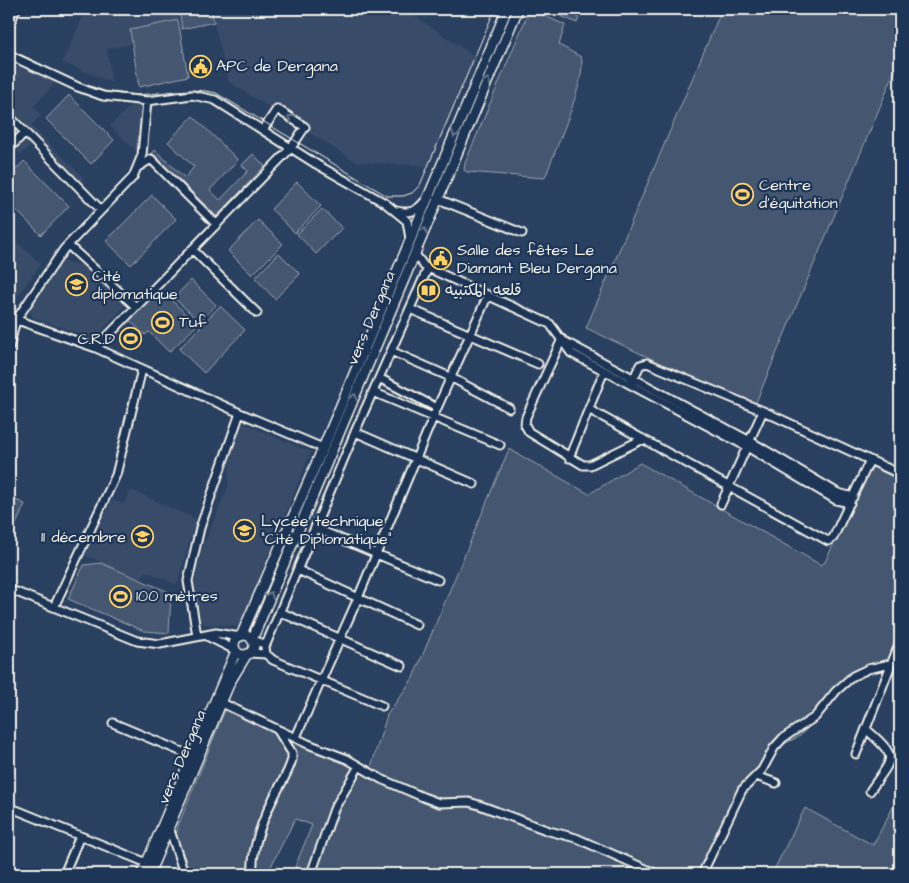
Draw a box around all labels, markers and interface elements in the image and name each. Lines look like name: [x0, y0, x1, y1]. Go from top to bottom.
public building icon: APC de Dergana: [188, 54, 212, 78]
place label: APC de Dergana: [216, 55, 338, 78]
one-way arrow: [482, 78, 492, 86]
one-way arrow: [287, 114, 296, 124]
one-way arrow: [450, 130, 460, 138]
place label: Centre d'équitation: [759, 174, 838, 214]
sports icon: Centre d'équitation: [731, 182, 755, 206]
one-way arrow: [418, 227, 428, 236]
place label: Salle des fêtes Le Diamant Bleu Dergana: [457, 239, 617, 280]
public building icon: Salle des fêtes Le Diamant Bleu Dergana: [429, 247, 453, 271]
place label: Cité diplomatique: [92, 265, 178, 305]
street label: vers Dergana: [341, 267, 402, 369]
school or university icon: Cité diplomatique: [64, 273, 88, 297]
library icon: قلعه المكتبيه: [417, 278, 441, 302]
place label: قلعه المكتبيه: [445, 279, 522, 301]
sports icon: Tuf: [151, 310, 175, 334]
place label: Tuf: [179, 311, 207, 333]
sports icon: C.R.D: [119, 327, 143, 351]
place label: C.R.D: [77, 328, 115, 350]
one-way arrow: [347, 393, 358, 402]
place label: Lycée technique "Cité Diplomatique": [261, 510, 392, 550]
school or university icon: Lycée technique "Cité Diplomatique": [233, 518, 257, 542]
school or university icon: 11 décembre: [130, 525, 154, 549]
place label: 11 décembre: [41, 526, 126, 548]
sports icon: 100 mètres: [108, 584, 132, 608]
place label: 100 mètres: [136, 585, 218, 607]
one-way arrow: [264, 591, 274, 600]
street label: vers Dergana: [152, 706, 213, 808]

